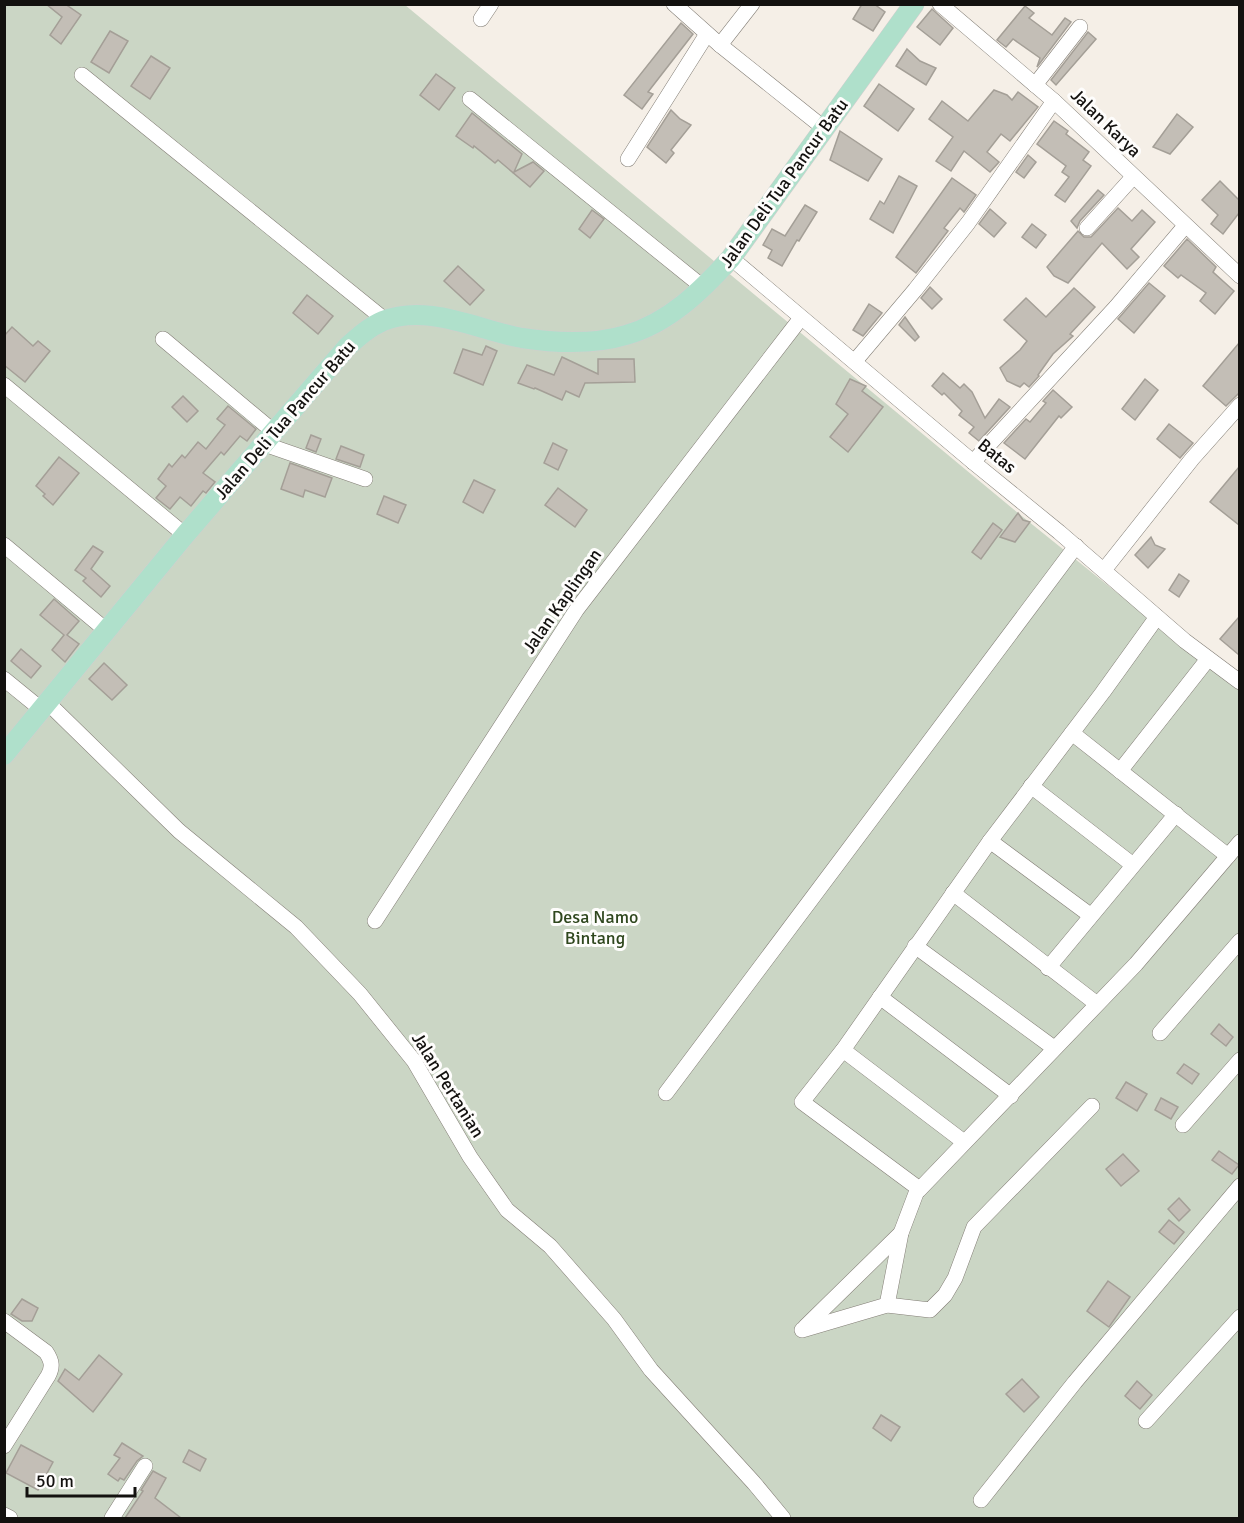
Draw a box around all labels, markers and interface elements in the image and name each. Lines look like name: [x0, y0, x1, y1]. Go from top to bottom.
street label: Jalan Karya: [1066, 84, 1146, 162]
street label: Jalan Deli Tua Pancur Batu: [715, 94, 853, 272]
street label: Jalan Deli Tua Pancur Batu: [210, 336, 360, 504]
street label: Batas: [973, 434, 1021, 478]
street label: Jalan Kaplingan: [518, 544, 606, 658]
park label: Desa Namo Bintang: [552, 906, 638, 949]
street label: Jalan Pertanian: [407, 1028, 489, 1142]
scale bar: [27, 1460, 135, 1498]
text: 50 m: [36, 1470, 74, 1492]

